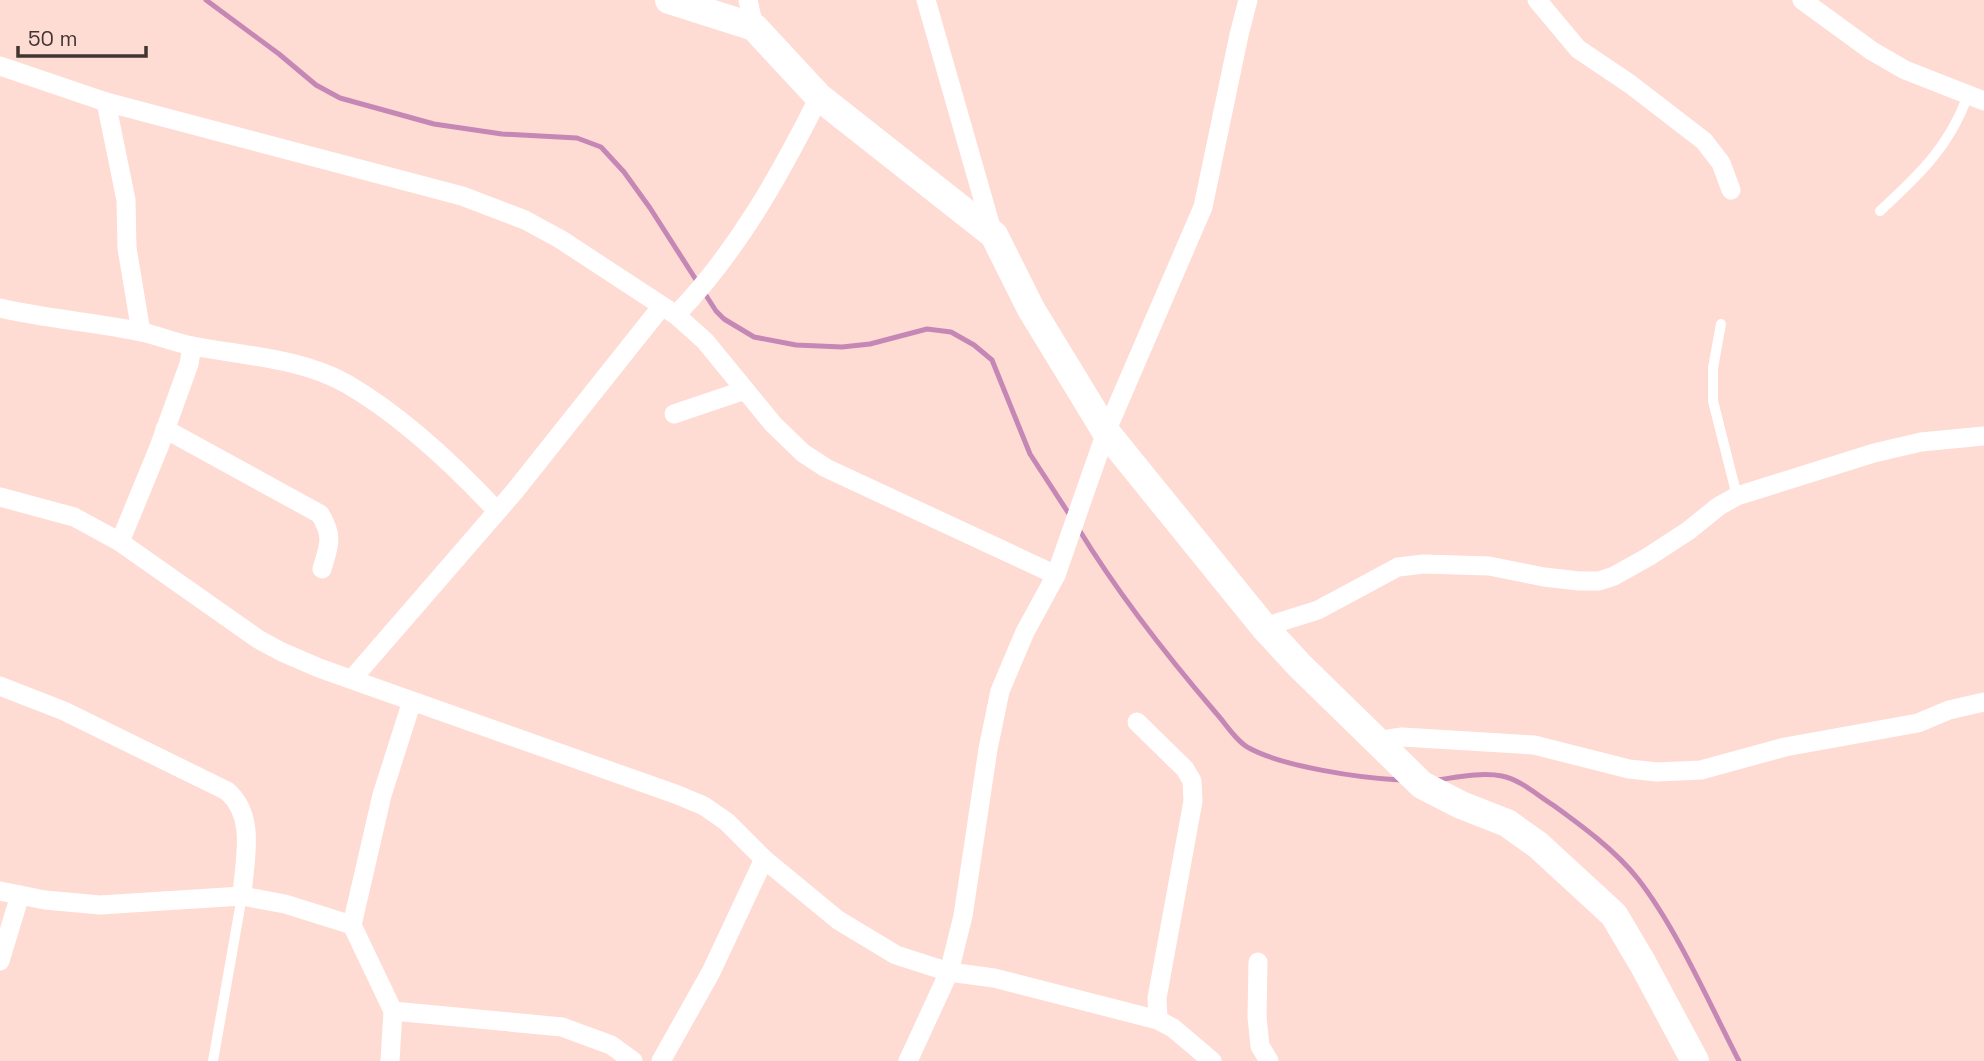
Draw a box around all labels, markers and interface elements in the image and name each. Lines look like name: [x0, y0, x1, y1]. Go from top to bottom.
scale bar: [18, 14, 145, 58]
text: 50 m: [28, 25, 78, 52]

